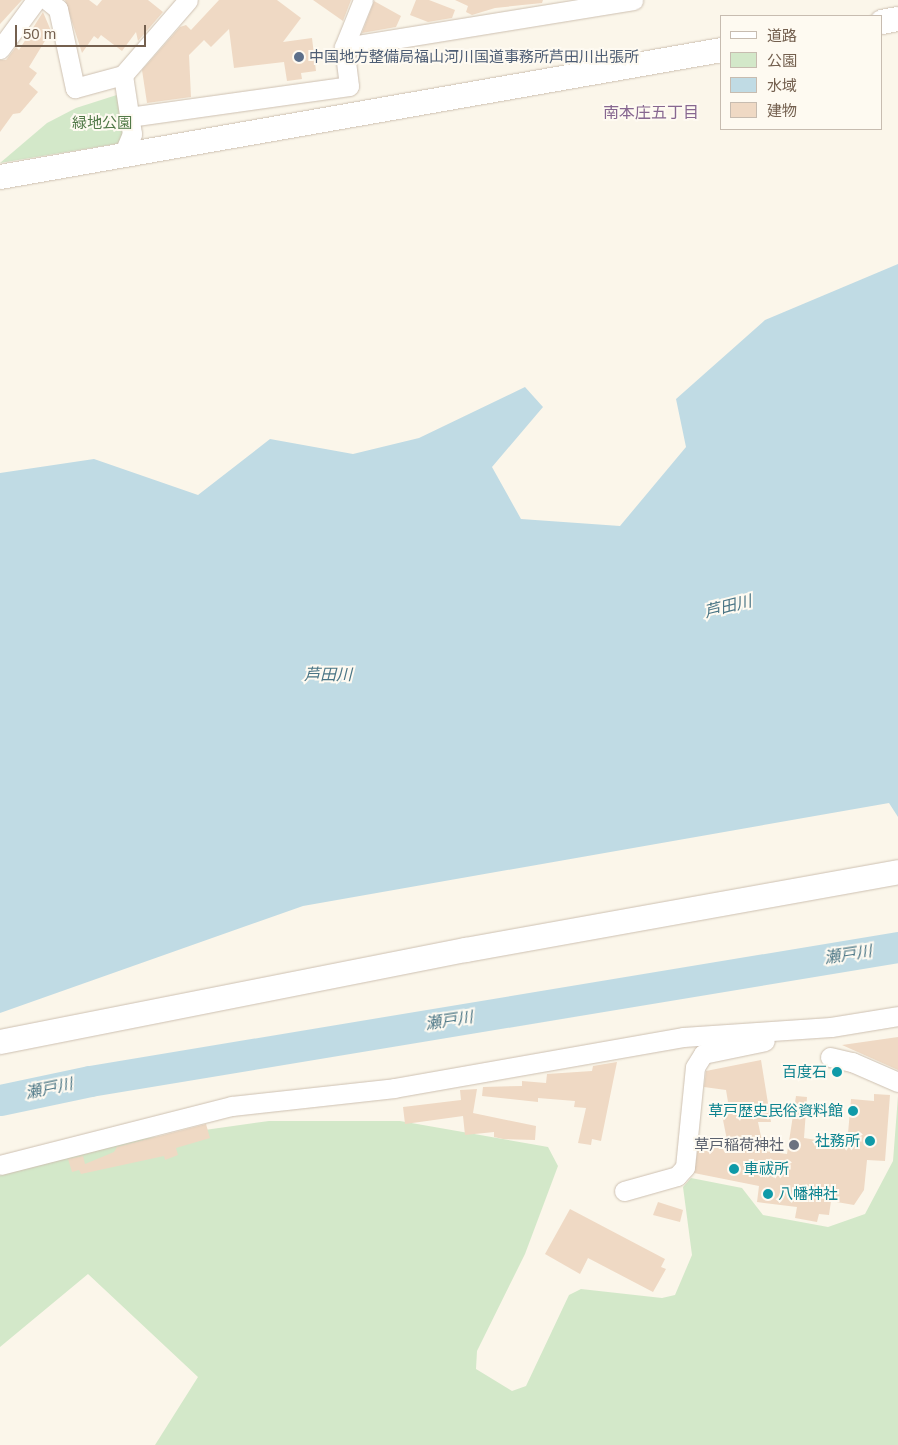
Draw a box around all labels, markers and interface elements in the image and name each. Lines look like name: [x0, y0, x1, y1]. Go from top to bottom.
scale bar: [18, 15, 149, 47]
legend: [720, 15, 883, 130]
text: 50 m: [23, 25, 56, 42]
text: 道路: [767, 27, 797, 44]
place label: 中国地方整備局福山河川国道事務所芦田川出張所: [309, 48, 639, 66]
marker: 中国地方整備局福山河川国道事務所芦田川出張所: [293, 51, 305, 63]
text: 公園: [767, 52, 797, 69]
text: 水域: [767, 77, 797, 94]
text: 建物: [767, 102, 797, 119]
district label: 南本庄五丁目: [603, 103, 699, 123]
park label: 緑地公園: [72, 114, 132, 132]
water label: 芦田川: [702, 592, 754, 622]
water label: 芦田川: [304, 665, 352, 685]
water label: 瀬戸川: [823, 942, 873, 968]
water label: 瀬戸川: [424, 1008, 474, 1034]
place label: 百度石: [782, 1063, 827, 1081]
marker: 百度石: [831, 1066, 843, 1078]
water label: 瀬戸川: [24, 1075, 74, 1103]
place label: 草戸歴史民俗資料館: [708, 1102, 843, 1120]
marker: 草戸歴史民俗資料館: [847, 1105, 859, 1117]
place label: 社務所: [815, 1132, 860, 1150]
marker: 社務所: [864, 1135, 876, 1147]
place label: 草戸稲荷神社: [694, 1136, 784, 1154]
marker: 草戸稲荷神社: [788, 1139, 800, 1151]
place label: 車祓所: [744, 1160, 789, 1178]
marker: 車祓所: [728, 1163, 740, 1175]
place label: 八幡神社: [778, 1185, 838, 1203]
marker: 八幡神社: [762, 1188, 774, 1200]

